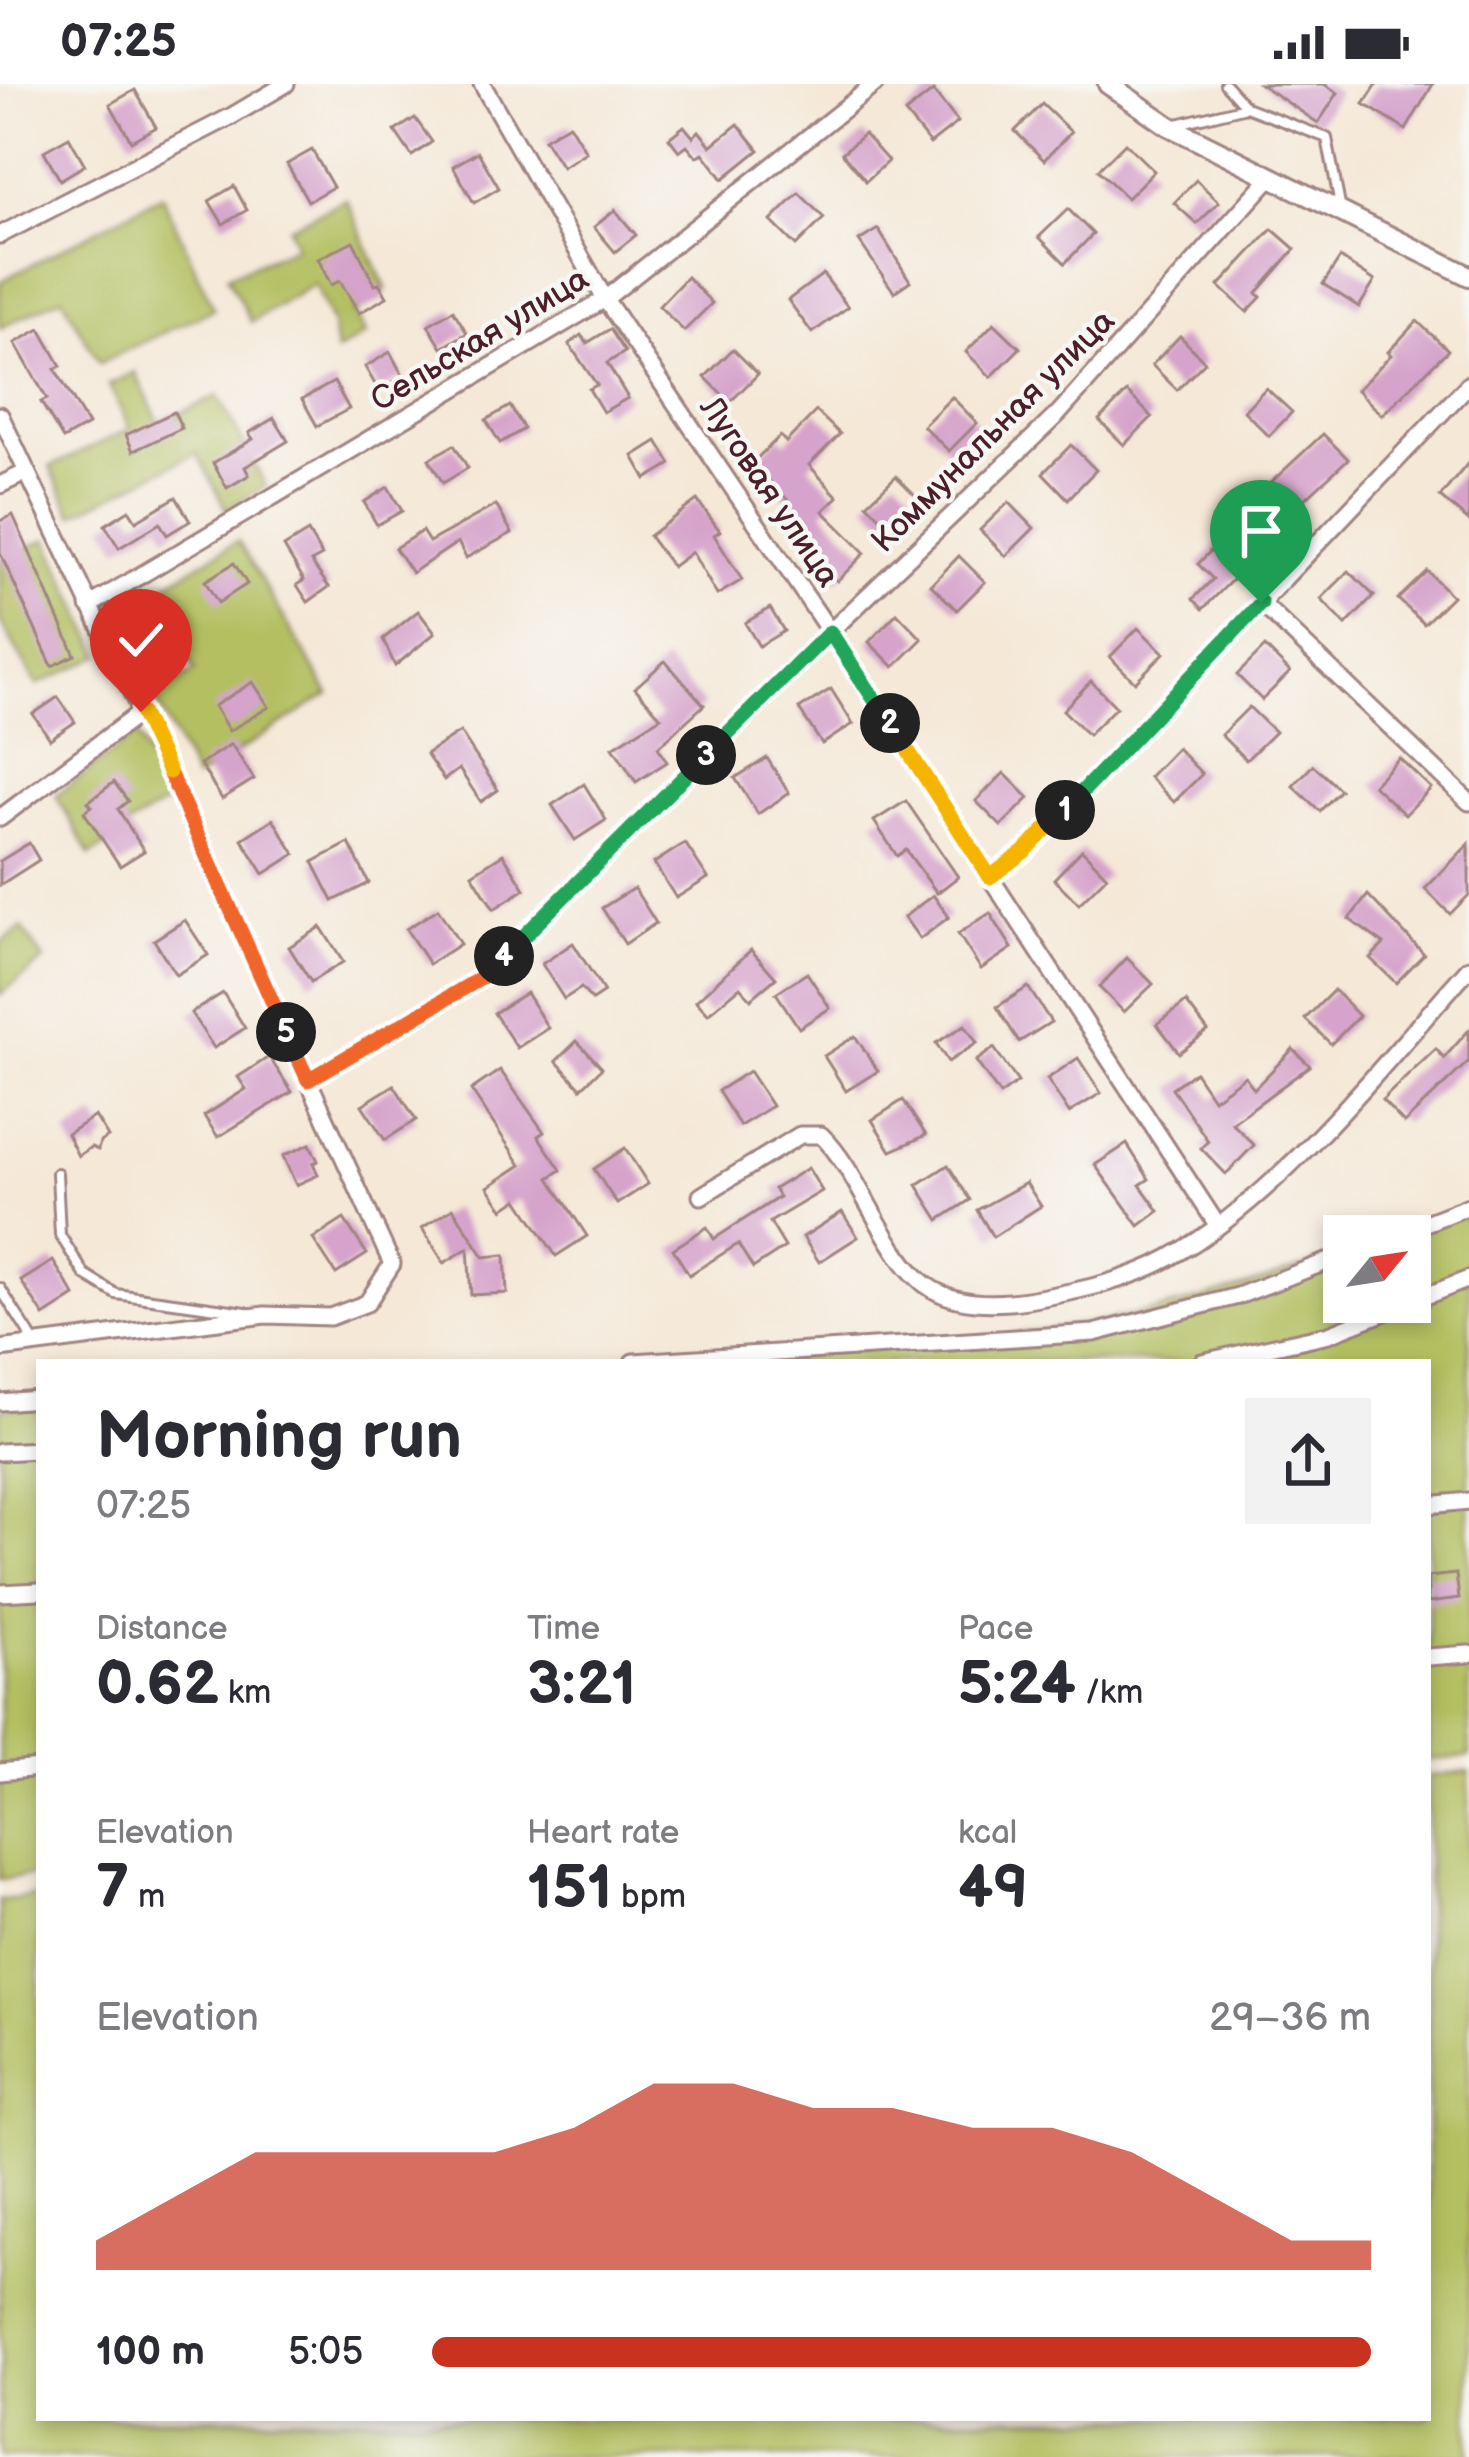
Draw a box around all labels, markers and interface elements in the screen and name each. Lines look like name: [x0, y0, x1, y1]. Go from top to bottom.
text: 07:25: [60, 15, 177, 70]
street label: Сельская улица: [364, 259, 596, 420]
street label: Коммунальная улица: [864, 302, 1123, 561]
street label: Луговая улица: [690, 389, 848, 595]
pin: [1210, 480, 1312, 603]
icon: arrive: [1228, 498, 1294, 564]
pin: [90, 589, 192, 712]
icon: check: [108, 607, 174, 673]
pin: 2: [860, 693, 920, 753]
text: 2: [880, 703, 900, 743]
pin: 3: [676, 725, 736, 785]
text: 3: [696, 735, 716, 775]
pin: 1: [1035, 780, 1095, 840]
text: 1: [1058, 790, 1072, 830]
pin: 4: [474, 926, 534, 986]
text: 4: [494, 936, 514, 976]
pin: 5: [256, 1002, 316, 1062]
text: 5: [276, 1012, 296, 1052]
north arrow: [1323, 1215, 1431, 1323]
map controls: [1323, 1215, 1431, 1323]
text: Morning run: [96, 1398, 462, 1477]
button: share: [1245, 1398, 1371, 1524]
text: 07:25: [96, 1483, 191, 1530]
text: Distance: [96, 1609, 228, 1649]
text: Time: [527, 1609, 600, 1649]
text: Pace: [958, 1609, 1033, 1649]
text: 0.62: [96, 1649, 219, 1721]
text: 3:21: [527, 1649, 636, 1721]
text: 5:24: [958, 1649, 1076, 1721]
text: km: [219, 1673, 271, 1713]
text: /km: [1076, 1673, 1143, 1713]
text: Elevation: [96, 1813, 234, 1853]
text: Heart rate: [527, 1813, 679, 1853]
text: kcal: [958, 1813, 1017, 1853]
text: 7: [96, 1853, 129, 1925]
text: 151: [527, 1853, 612, 1925]
text: 49: [958, 1853, 1029, 1925]
text: m: [129, 1877, 165, 1917]
text: bpm: [612, 1877, 686, 1917]
text: Elevation: [96, 1995, 259, 2042]
text: 29–36 m: [1209, 1995, 1371, 2042]
text: 100 m: [96, 2329, 205, 2376]
text: 5:05: [288, 2329, 364, 2376]

